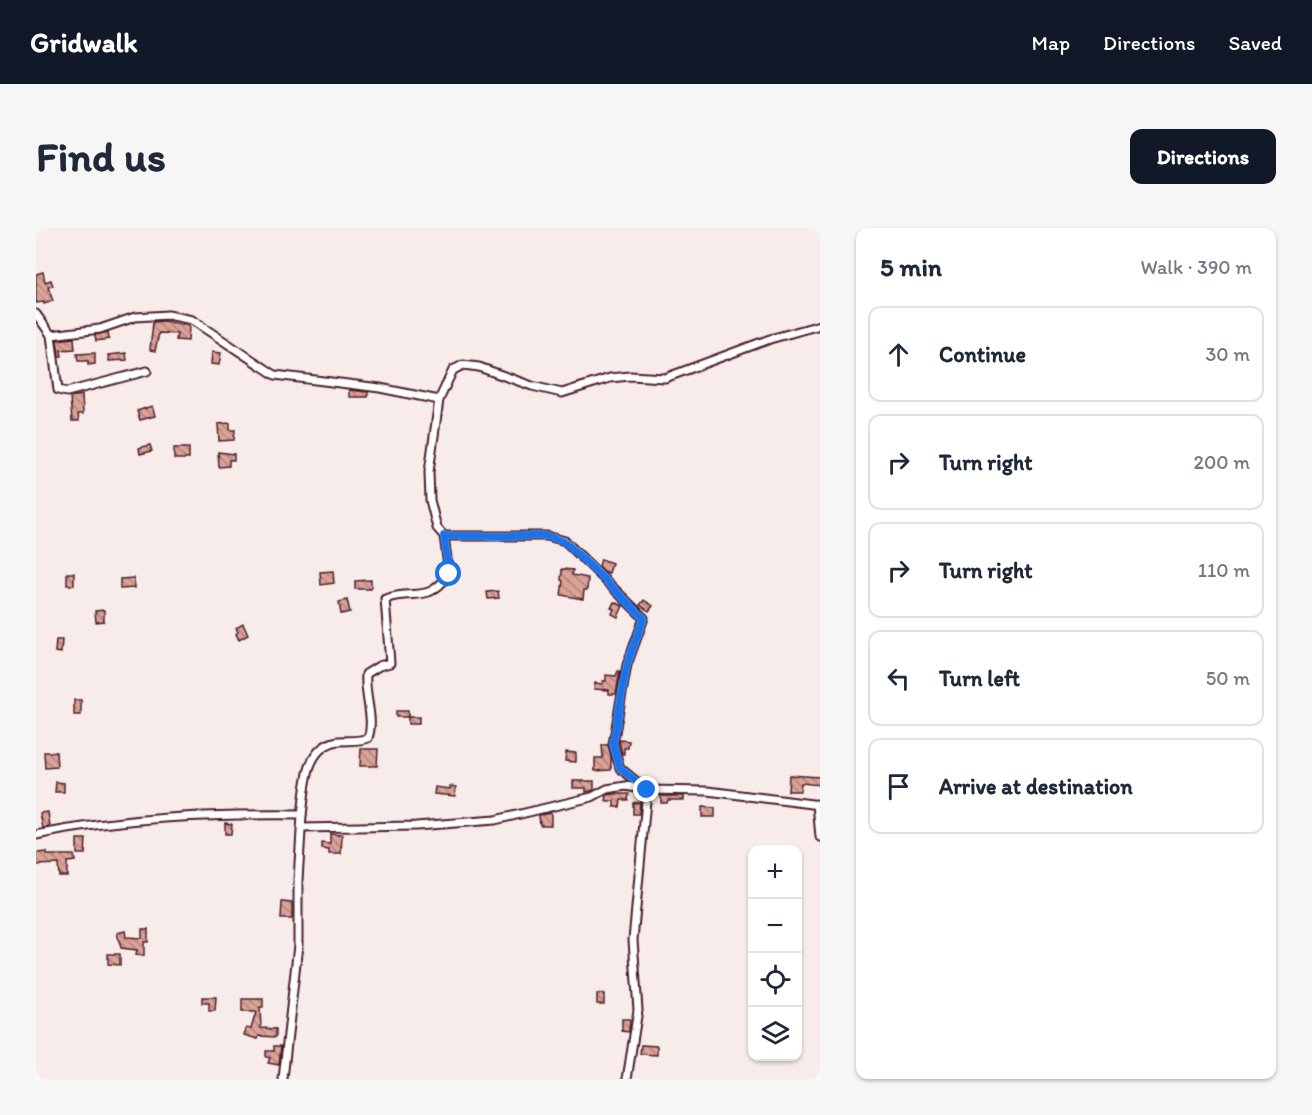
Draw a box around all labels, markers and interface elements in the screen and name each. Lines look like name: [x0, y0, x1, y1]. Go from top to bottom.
text: Gridwalk: [30, 25, 138, 59]
text: Map: [1032, 30, 1070, 55]
text: Directions: [1103, 30, 1195, 55]
text: Saved: [1228, 30, 1282, 55]
button: Directions: [1130, 129, 1276, 184]
text: Find us: [36, 131, 166, 182]
text: 5 min: [880, 251, 942, 283]
text: Walk · 390 m: [1141, 255, 1252, 279]
icon: ahead: [882, 338, 915, 371]
text: Continue: [939, 341, 1026, 368]
text: 30 m: [1205, 342, 1250, 366]
icon: right: [882, 446, 915, 479]
text: Turn right: [939, 449, 1033, 476]
text: 200 m: [1194, 450, 1250, 474]
icon: right: [882, 554, 915, 587]
text: Turn right: [939, 557, 1033, 584]
text: 110 m: [1198, 558, 1250, 582]
route start: [435, 560, 461, 586]
icon: left: [882, 662, 915, 695]
text: Turn left: [939, 665, 1020, 692]
text: 50 m: [1206, 666, 1250, 690]
icon: arrive: [882, 770, 915, 803]
text: Arrive at destination: [939, 773, 1133, 800]
route end: [633, 776, 659, 802]
map controls: [748, 845, 802, 1061]
button: +: [748, 845, 802, 899]
button: −: [748, 899, 802, 953]
button: locate: [748, 953, 802, 1007]
button: layers: [748, 1007, 802, 1061]

